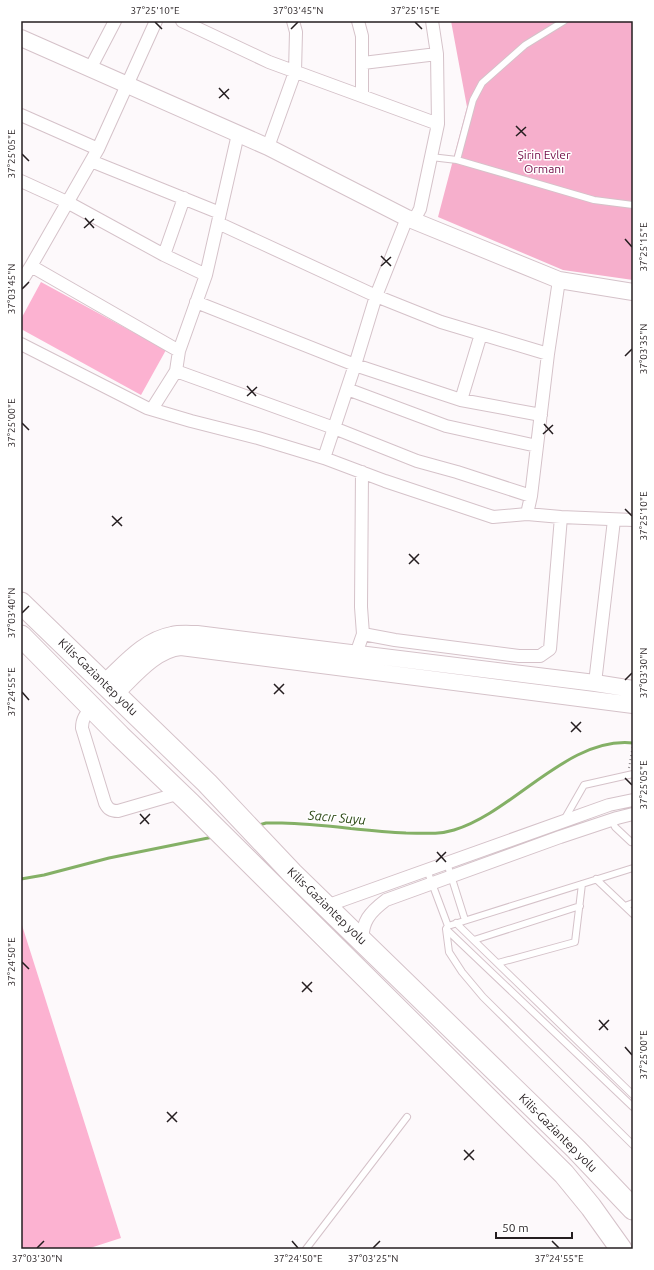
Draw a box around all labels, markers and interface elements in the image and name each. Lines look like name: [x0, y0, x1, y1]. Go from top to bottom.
text: 37°25'10"E: [130, 5, 180, 16]
text: 37°03'45"N: [273, 5, 323, 16]
text: 37°25'15"E: [390, 5, 440, 16]
text: 37°25'05"E: [6, 129, 17, 179]
park label: Şirin Evler Ormanı: [517, 148, 571, 175]
text: 37°25'15"E: [638, 222, 649, 272]
text: 37°03'45"N: [6, 264, 17, 314]
text: 37°03'35"N: [638, 324, 649, 374]
text: 37°25'00"E: [6, 398, 17, 448]
text: 37°25'10"E: [638, 491, 649, 541]
text: 37°03'40"N: [6, 588, 17, 638]
street label: Kilis-Gaziantep yolu: [56, 636, 141, 718]
text: 37°03'30"N: [638, 648, 649, 698]
text: 37°24'55"E: [6, 667, 17, 717]
text: 37°25'05"E: [638, 760, 649, 810]
water label: Sacır Suyu: [307, 807, 366, 826]
street label: Kilis-Gaziantep yolu: [285, 865, 370, 947]
text: 37°24'50"E: [6, 937, 17, 987]
text: 37°25'00"E: [638, 1030, 649, 1080]
street label: Kilis-Gaziantep yolu: [517, 1091, 600, 1174]
scale bar: [496, 1214, 572, 1240]
text: 50 m: [502, 1221, 529, 1234]
text: 37°03'30"N: [12, 1253, 62, 1264]
text: 37°24'50"E: [273, 1253, 323, 1264]
text: 37°03'25"N: [348, 1253, 398, 1264]
text: 37°24'55"E: [534, 1253, 584, 1264]

